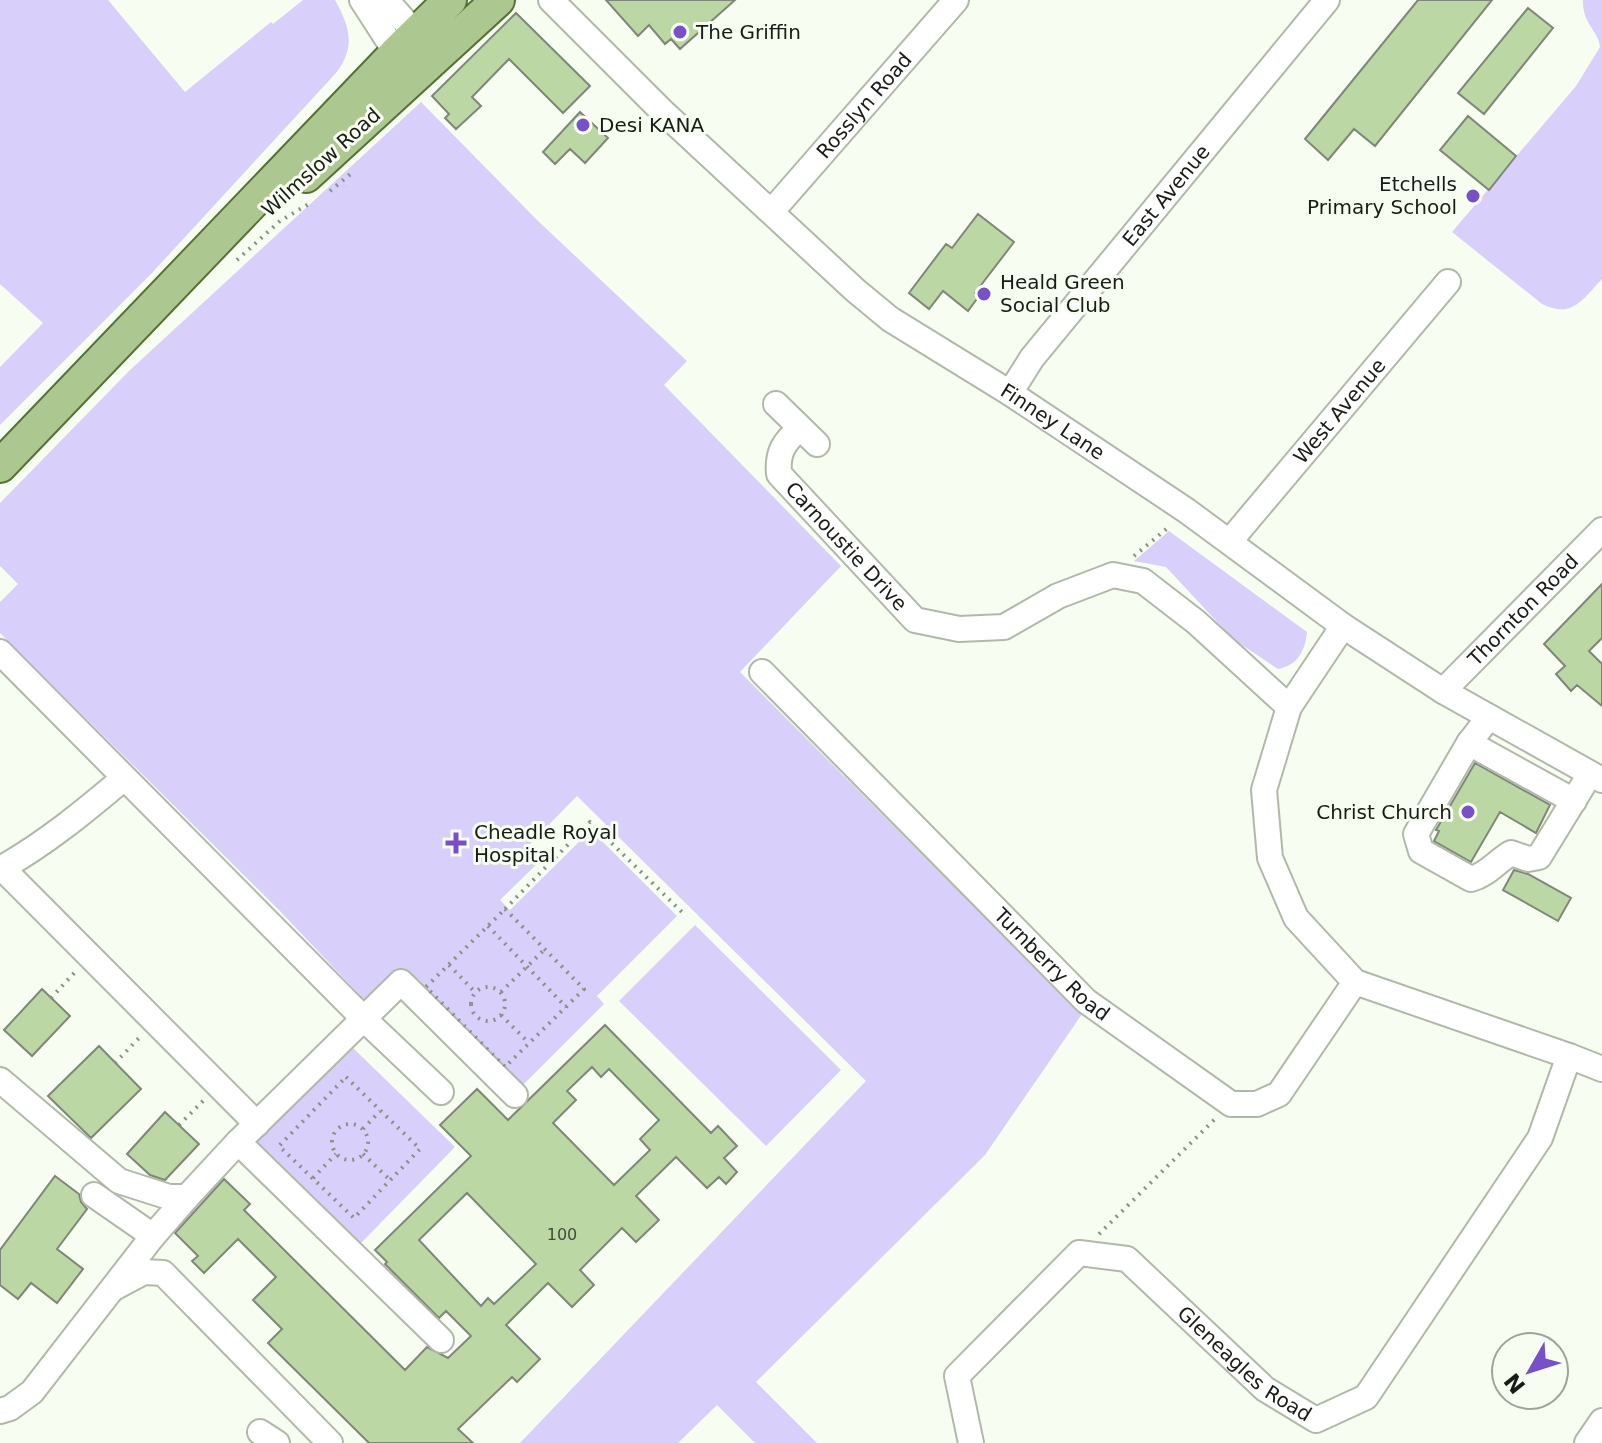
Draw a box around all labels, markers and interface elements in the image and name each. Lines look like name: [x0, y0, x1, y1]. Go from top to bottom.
place label: The Griffin: [695, 20, 801, 44]
marker: The Griffin: [671, 23, 689, 41]
street label: Rosslyn Road: [811, 48, 917, 163]
street label: Wilmslow Road: [257, 103, 385, 221]
place label: Desi KANA: [599, 113, 704, 137]
marker: Desi KANA: [574, 116, 592, 134]
street label: East Avenue: [1117, 140, 1215, 251]
place label: Etchells Primary School: [1307, 172, 1457, 219]
marker: Etchells Primary School: [1464, 187, 1482, 205]
place label: Heald Green Social Club: [1000, 270, 1125, 317]
marker: Heald Green Social Club: [975, 285, 993, 303]
street label: West Avenue: [1288, 354, 1390, 468]
street label: Finney Lane: [996, 378, 1109, 465]
street label: Carnoustie Drive: [780, 477, 912, 616]
street label: Thornton Road: [1462, 549, 1583, 671]
place label: Christ Church: [1316, 800, 1452, 824]
marker: Christ Church: [1459, 803, 1477, 821]
place label: Cheadle Royal Hospital: [474, 820, 617, 867]
marker: Cheadle Royal Hospital: [445, 832, 467, 854]
street label: Turnberry Road: [989, 902, 1114, 1026]
house number: 100: [547, 1225, 577, 1244]
street label: Gleneagles Road: [1173, 1301, 1316, 1427]
north arrow: [1490, 1331, 1570, 1411]
text: N: [1499, 1368, 1530, 1398]

